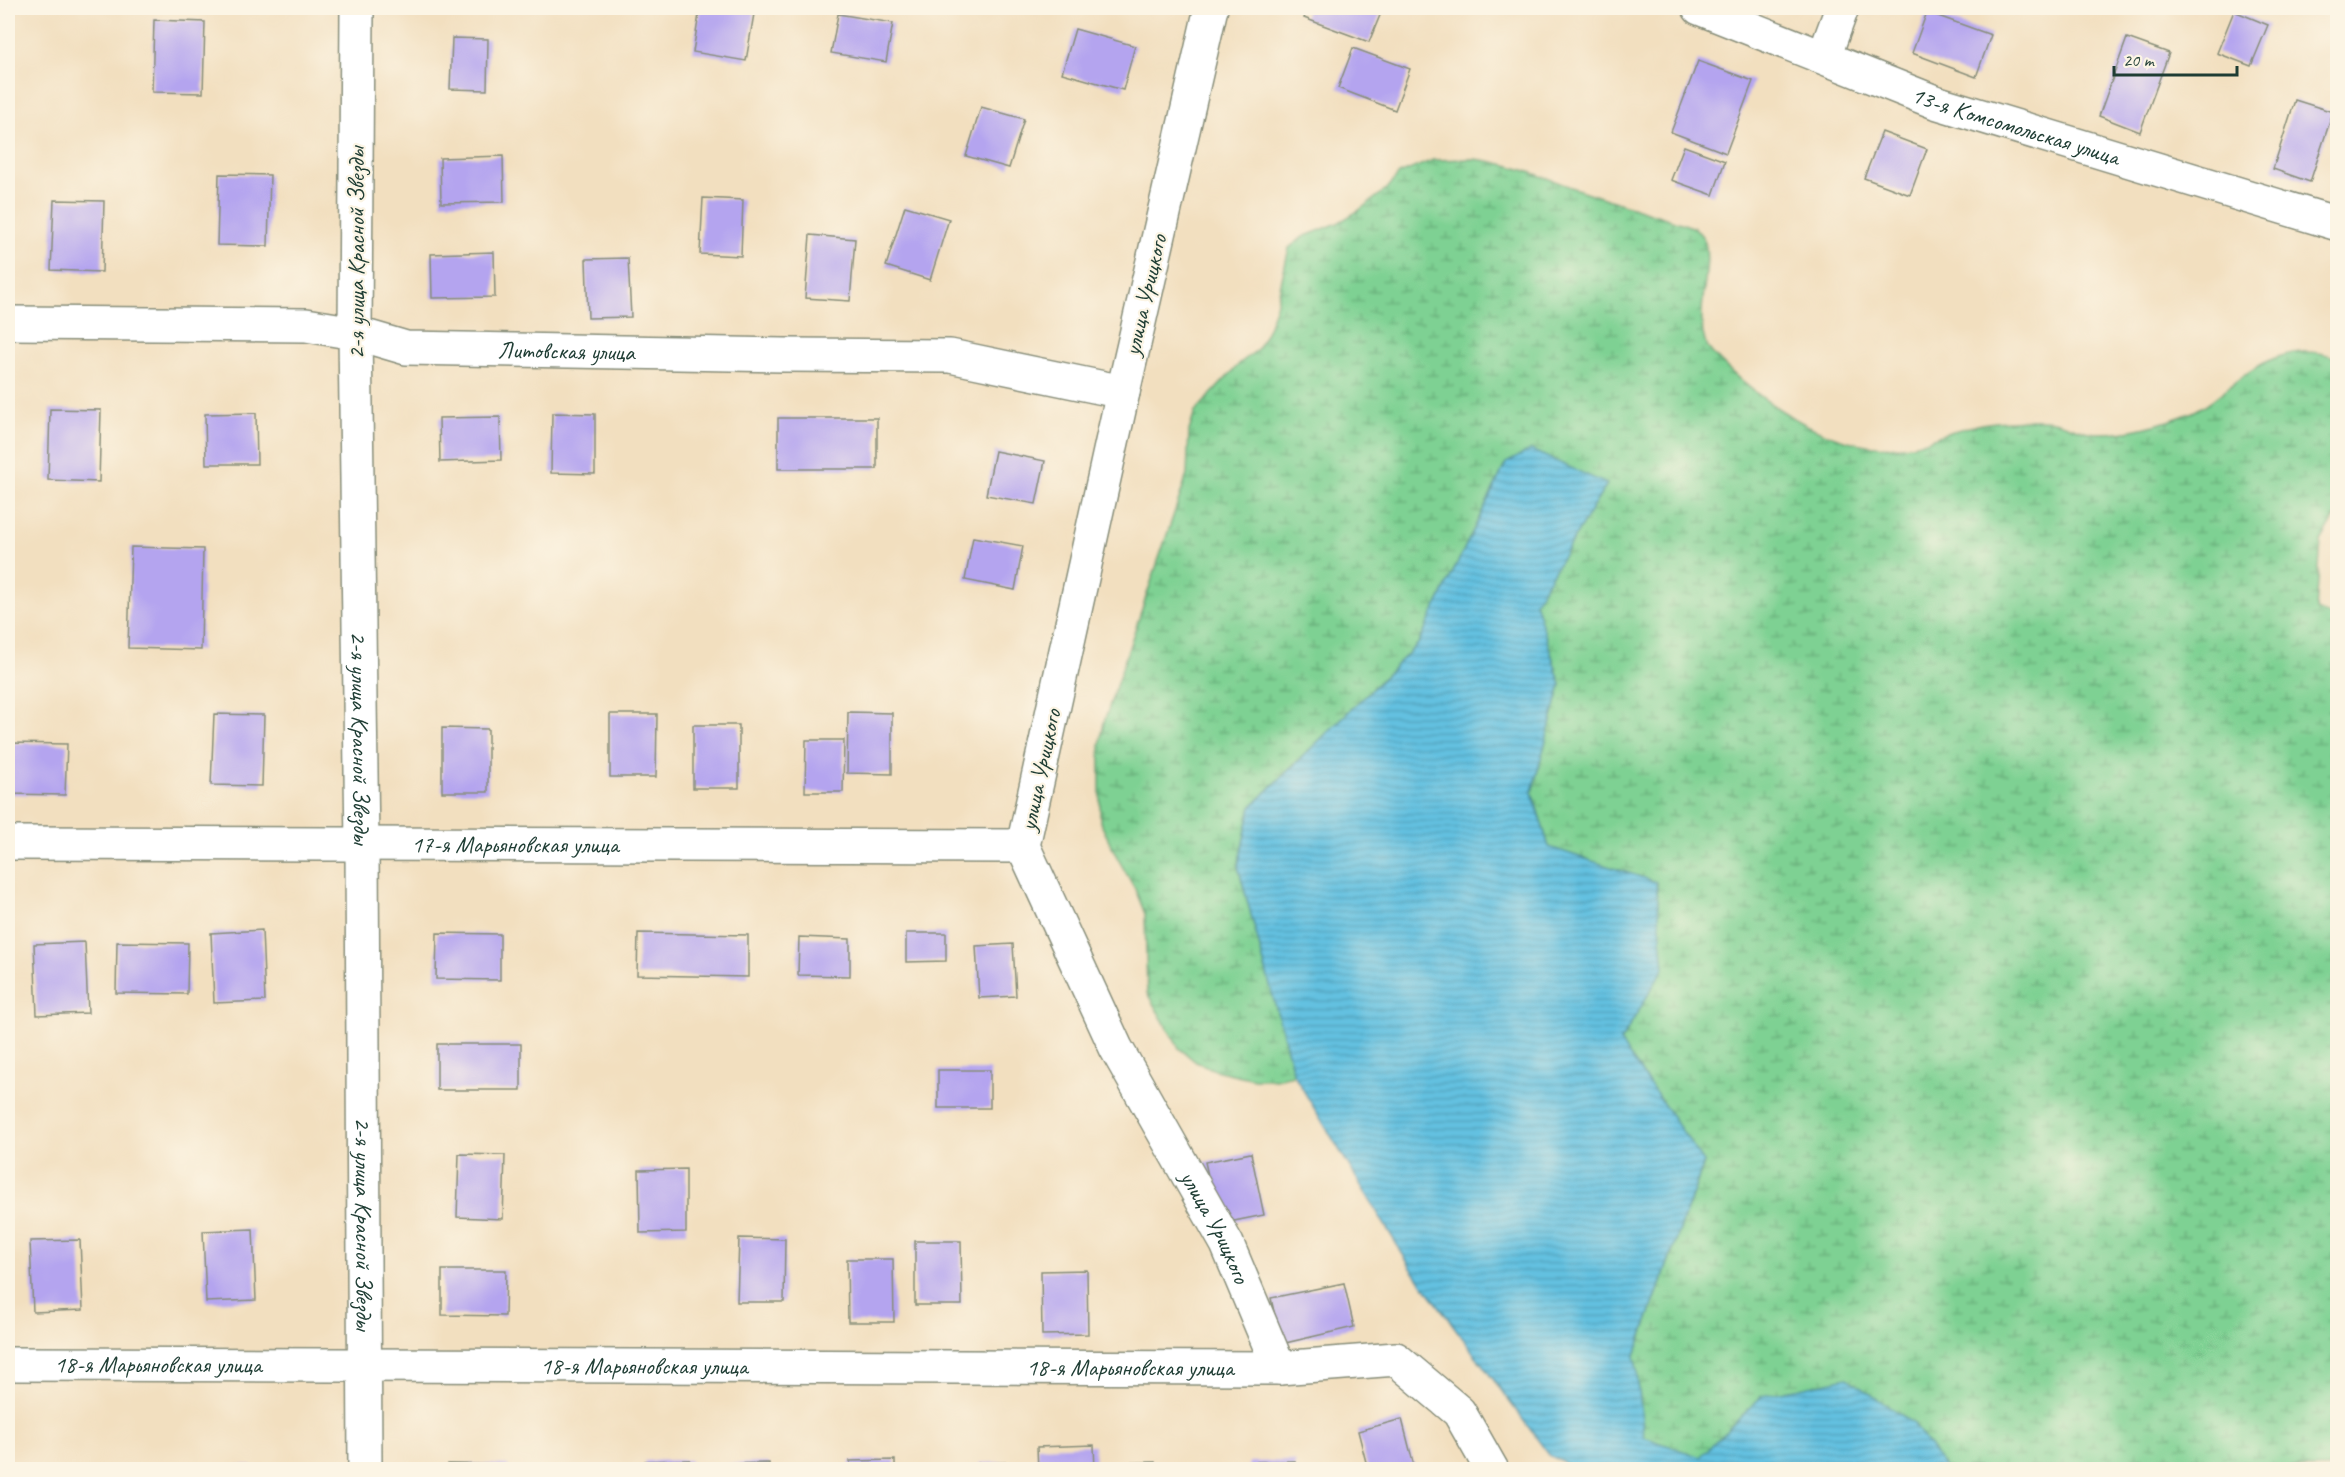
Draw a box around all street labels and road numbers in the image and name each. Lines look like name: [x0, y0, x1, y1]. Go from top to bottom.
street label: 13-я Комсомольская улица: [1907, 79, 2125, 173]
street label: 2-я улица Красной Звезды: [341, 144, 371, 359]
street label: улица Урицкого: [1116, 230, 1174, 360]
street label: Литовская улица: [497, 335, 637, 367]
street label: 2-я улица Красной Звезды: [344, 631, 377, 847]
street label: улица Урицкого: [1012, 705, 1068, 835]
street label: 17-я Марьяновская улица: [411, 829, 621, 860]
street label: 2-я улица Красной Звезды: [348, 1117, 379, 1333]
street label: улица Урицкого: [1172, 1163, 1257, 1289]
street label: 18-я Марьяновская улица: [54, 1349, 264, 1380]
street label: 18-я Марьяновская улица: [540, 1351, 750, 1381]
street label: 18-я Марьяновская улица: [1026, 1352, 1236, 1383]

